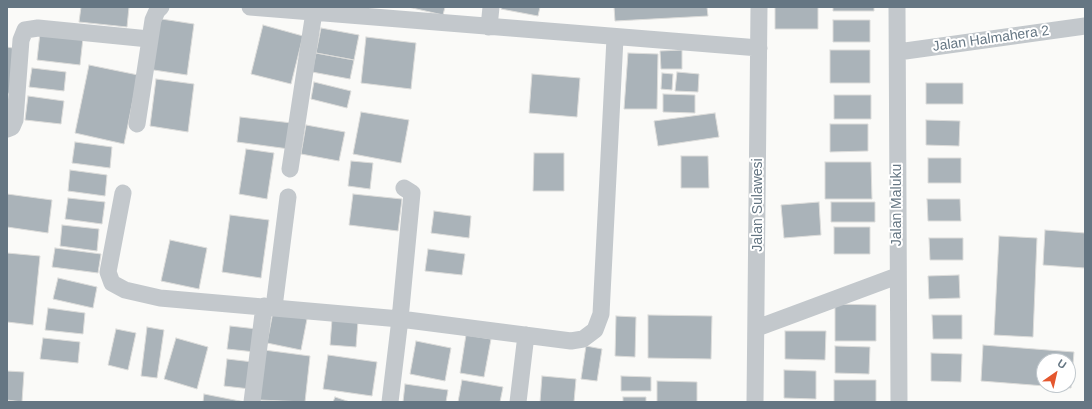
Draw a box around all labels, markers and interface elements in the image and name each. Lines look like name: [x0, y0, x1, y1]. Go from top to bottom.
street label: Jalan Halmahera 2: [932, 23, 1050, 55]
street label: Jalan Sulawesi: [750, 158, 766, 252]
street label: Jalan Maluku: [889, 164, 905, 246]
north arrow: [1036, 353, 1076, 393]
text: U: [1055, 357, 1069, 371]

